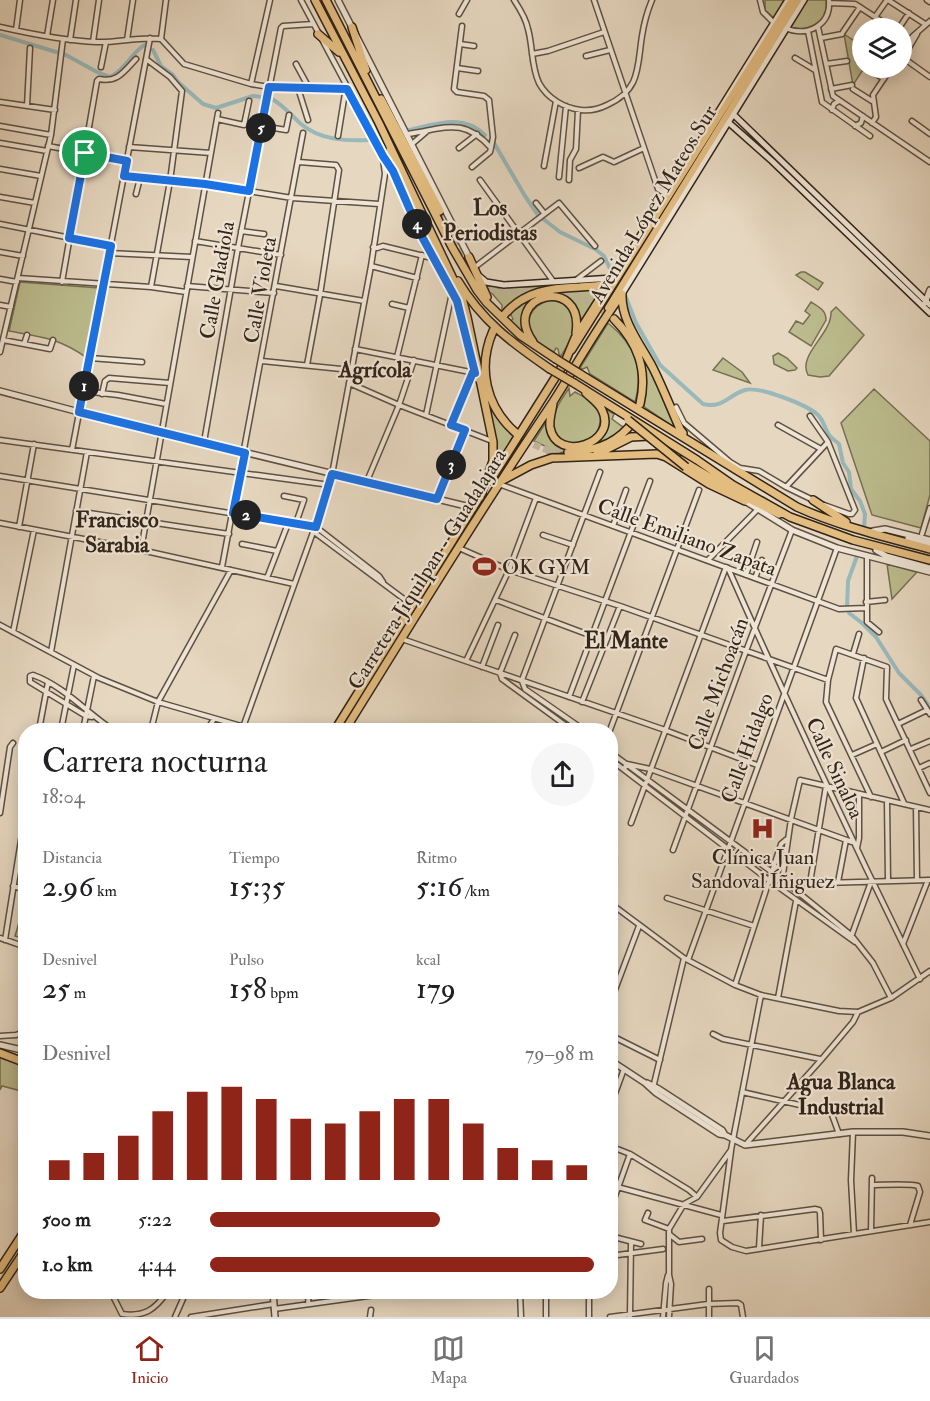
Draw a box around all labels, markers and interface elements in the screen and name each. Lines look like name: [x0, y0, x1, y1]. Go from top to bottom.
map controls: [852, 18, 912, 78]
button: layers: [852, 18, 912, 78]
street label: Avenida López Mateos Sur: [583, 100, 723, 309]
pin: 5: [246, 113, 276, 143]
text: 5: [257, 118, 265, 138]
pin: [59, 127, 110, 178]
icon: arrive: [68, 136, 101, 169]
district label: Los Periodistas: [443, 194, 537, 247]
pin: 4: [402, 209, 432, 239]
text: 4: [413, 214, 421, 234]
street label: Calle Gladiola: [194, 219, 241, 341]
street label: Calle Violeta: [238, 234, 283, 345]
district label: Agrícola: [338, 356, 412, 385]
pin: 1: [69, 371, 99, 401]
text: 1: [81, 376, 87, 396]
street label: Carretera Jiquilpan - Guadalajara: [342, 443, 513, 695]
pin: 3: [436, 450, 466, 480]
text: 3: [448, 455, 454, 475]
street label: Calle Emiliano Zapata: [594, 492, 780, 583]
pin: 2: [231, 500, 261, 530]
text: 2: [242, 505, 250, 525]
district label: Francisco Sarabia: [75, 506, 159, 559]
sports icon: OK GYM: [471, 554, 497, 580]
place label: OK GYM: [502, 554, 590, 581]
street label: Calle Michoacán: [682, 614, 755, 754]
district label: El Mante: [584, 627, 669, 655]
street label: Calle Hidalgo: [715, 689, 780, 807]
street label: Calle Sinaloa: [799, 713, 870, 823]
text: Carrera nocturna: [42, 741, 267, 782]
button: share: [531, 743, 594, 806]
text: 18:04: [42, 784, 84, 809]
hospital icon: Clínica Juan Sandoval Íñiguez: [750, 816, 776, 842]
place label: Clínica Juan Sandoval Íñiguez: [691, 844, 835, 895]
text: Distancia: [42, 848, 102, 868]
text: Tiempo: [229, 848, 280, 868]
text: Ritmo: [416, 848, 457, 868]
text: 2.96: [42, 868, 94, 905]
text: 15:35: [229, 868, 285, 905]
text: 5:16: [416, 868, 462, 905]
text: km: [94, 881, 117, 901]
text: /km: [462, 881, 490, 901]
text: Desnivel: [42, 950, 97, 970]
text: Pulso: [229, 950, 264, 970]
text: kcal: [416, 950, 441, 970]
text: 25: [42, 970, 70, 1007]
text: 158: [229, 970, 267, 1007]
text: 179: [416, 970, 456, 1007]
text: m: [70, 983, 86, 1003]
text: bpm: [267, 983, 299, 1003]
text: Desnivel: [42, 1041, 111, 1066]
text: 79–98 m: [525, 1041, 594, 1066]
district label: Agua Blanca Industrial: [786, 1068, 896, 1121]
text: 500 m: [42, 1207, 91, 1232]
text: 5:22: [138, 1207, 172, 1232]
text: 1.0 km: [42, 1252, 93, 1277]
text: 4:44: [138, 1252, 175, 1277]
tab: Inicio: [131, 1332, 168, 1388]
tab: Mapa: [430, 1332, 467, 1388]
tab: Guardados: [729, 1332, 799, 1388]

